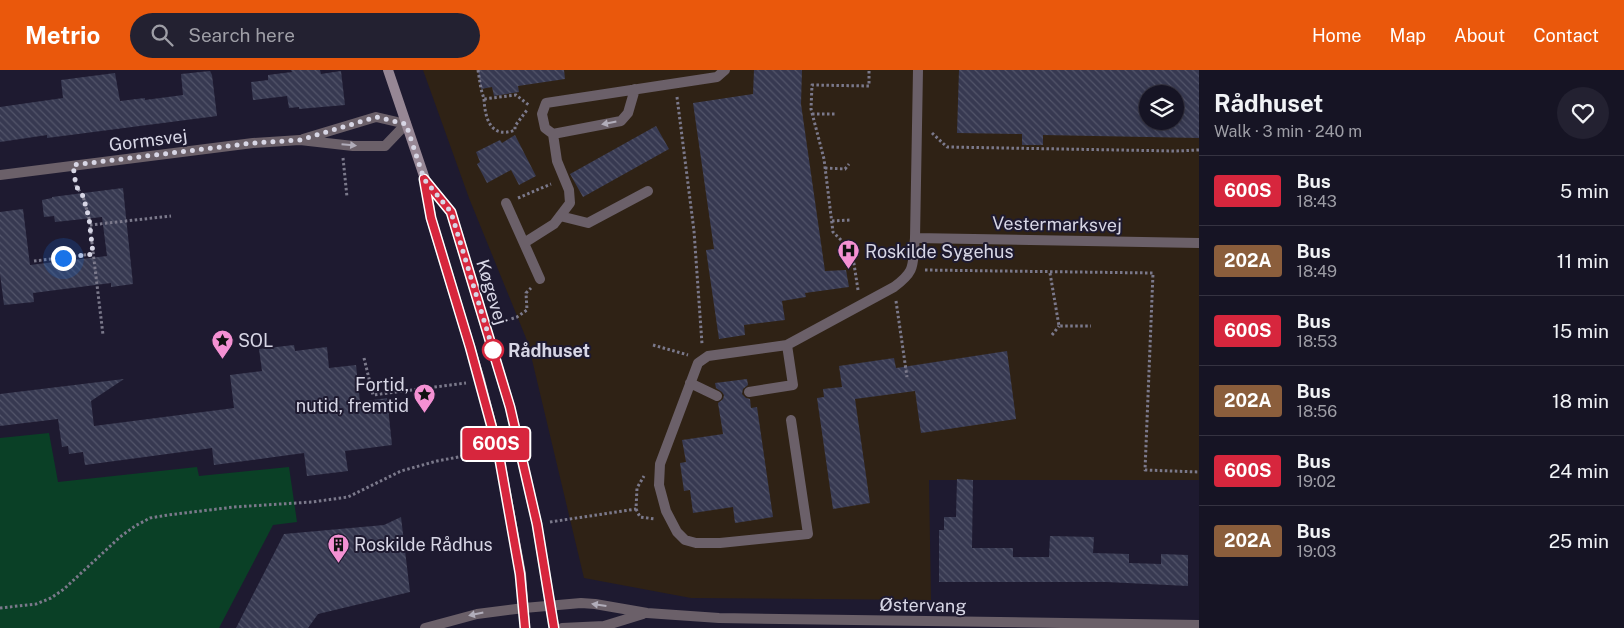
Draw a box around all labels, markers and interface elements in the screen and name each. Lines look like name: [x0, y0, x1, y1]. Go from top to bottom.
search box: [130, 13, 480, 58]
text: Metrio: [25, 21, 100, 49]
icon: search: [148, 21, 176, 49]
text: Search here: [188, 24, 295, 46]
text: Home: [1312, 25, 1362, 46]
text: Map: [1390, 25, 1426, 46]
text: About: [1454, 25, 1505, 46]
text: Contact: [1533, 25, 1599, 46]
map controls: [1139, 85, 1184, 130]
button: layers: [1139, 85, 1184, 130]
button: heart: [1557, 87, 1609, 139]
text: Rådhuset: [1214, 89, 1323, 117]
one-way arrow: [600, 120, 616, 128]
text: Walk · 3 min · 240 m: [1214, 122, 1362, 141]
street label: Gormsvej: [108, 125, 188, 155]
one-way arrow: [341, 141, 357, 149]
text: Bus: [1296, 170, 1331, 192]
text: 600S: [1224, 180, 1271, 201]
text: 5 min: [1560, 180, 1609, 202]
text: 18:43: [1296, 192, 1337, 211]
street label: Vestermarksvej: [992, 212, 1122, 236]
hospital icon: Roskilde Sygehus: [837, 239, 861, 270]
text: Bus: [1297, 240, 1331, 262]
place label: Roskilde Sygehus: [865, 241, 1014, 262]
your location: [51, 246, 76, 271]
text: 202A: [1224, 250, 1272, 271]
text: 11 min: [1557, 250, 1609, 272]
street label: Køgevej: [472, 257, 512, 327]
text: 18:49: [1297, 262, 1337, 281]
text: Bus: [1296, 310, 1331, 332]
text: 600S: [1224, 320, 1271, 341]
text: 15 min: [1552, 320, 1609, 342]
place icon: SOL: [210, 328, 234, 359]
place label: SOL: [238, 330, 273, 351]
text: 18:53: [1296, 332, 1337, 351]
marker: Rådhuset: [482, 339, 504, 361]
place label: Rådhuset: [508, 340, 590, 361]
place label: Fortid, nutid, fremtid: [296, 374, 409, 416]
text: Bus: [1297, 380, 1331, 402]
place icon: Fortid, nutid, fremtid: [413, 382, 437, 413]
text: 202A: [1224, 390, 1272, 411]
text: 18 min: [1552, 390, 1609, 412]
text: 18:56: [1297, 402, 1337, 421]
line badge: 600S: [461, 428, 531, 460]
text: 600S: [472, 433, 520, 454]
text: Bus: [1296, 450, 1331, 472]
text: 600S: [1224, 460, 1271, 481]
text: 24 min: [1549, 460, 1609, 482]
text: 19:02: [1296, 472, 1336, 491]
text: Bus: [1297, 520, 1331, 542]
text: 202A: [1224, 530, 1272, 551]
text: 25 min: [1549, 530, 1609, 552]
building icon: Roskilde Rådhus: [326, 532, 350, 563]
place label: Roskilde Rådhus: [354, 534, 493, 555]
text: 19:03: [1297, 542, 1336, 561]
street label: Østervang: [879, 594, 967, 616]
one-way arrow: [591, 601, 607, 609]
one-way arrow: [467, 611, 483, 619]

